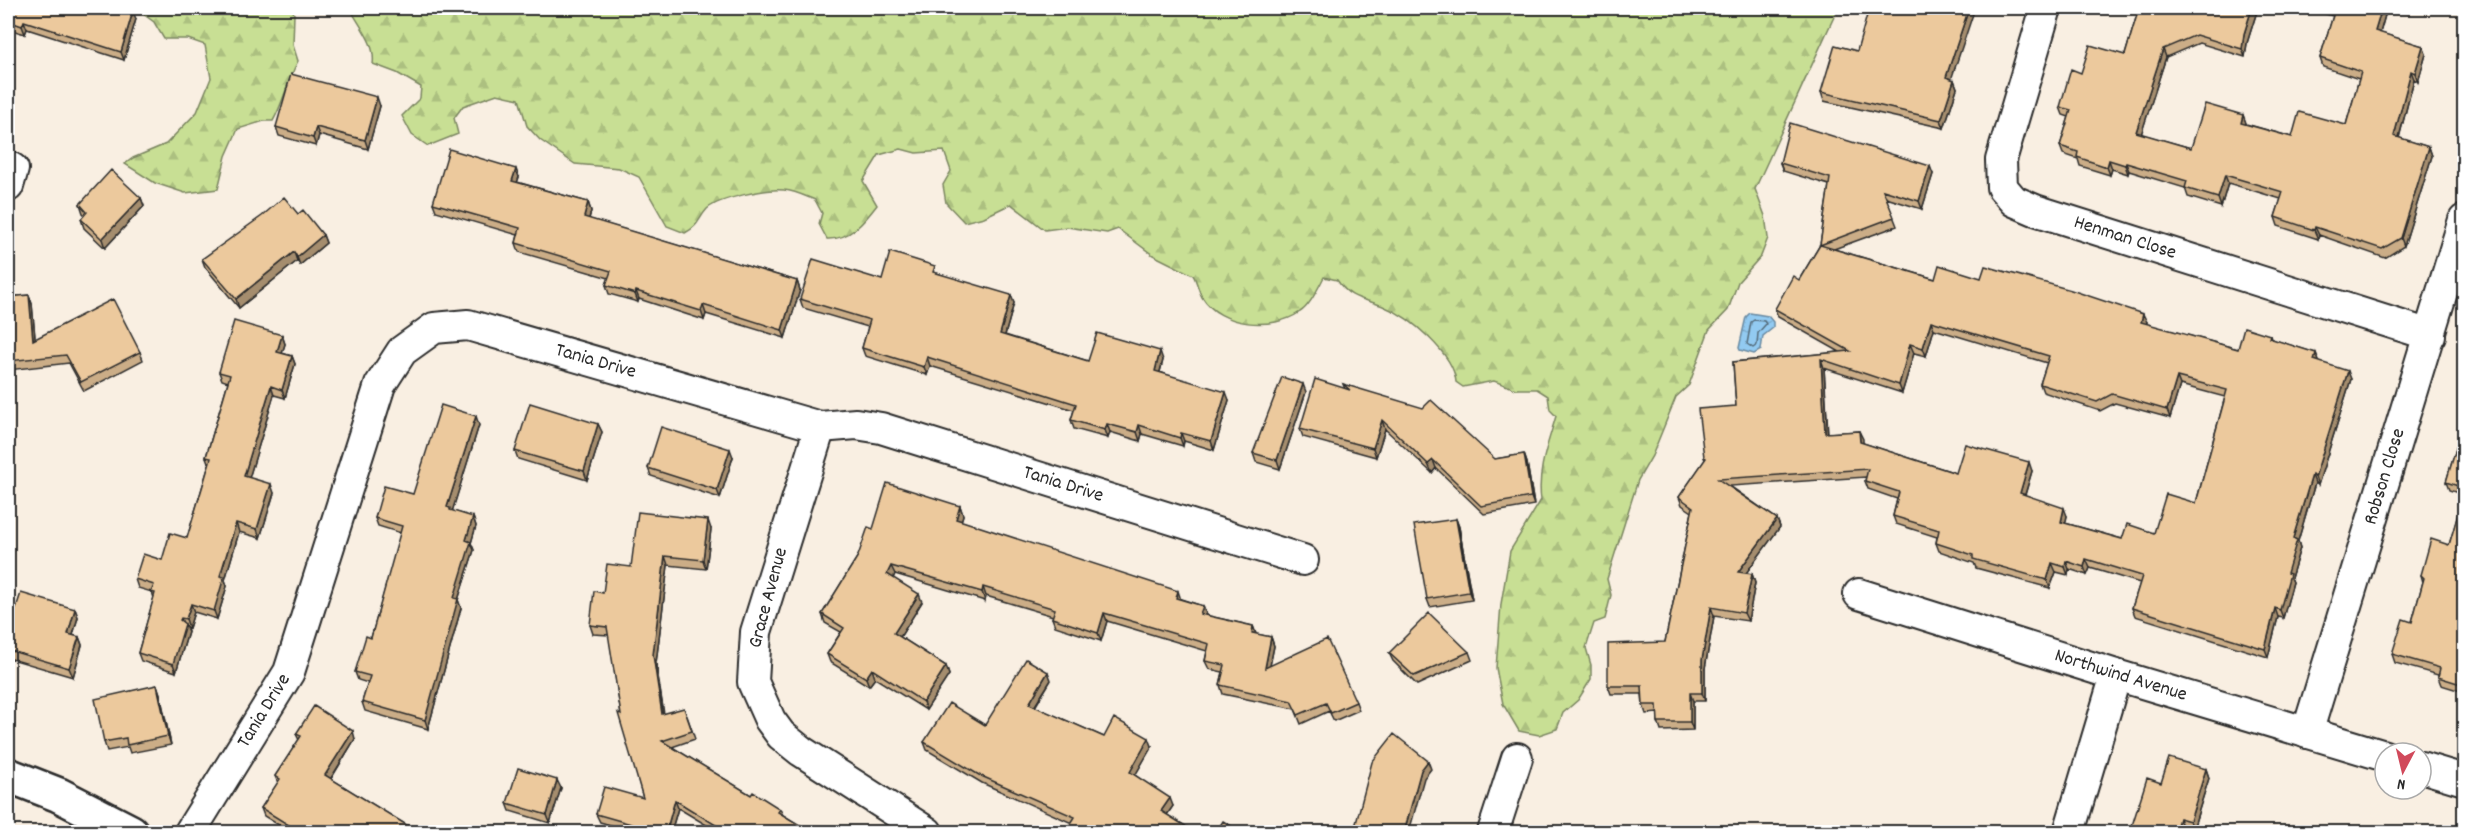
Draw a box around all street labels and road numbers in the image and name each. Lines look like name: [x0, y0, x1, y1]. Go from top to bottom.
street label: Henman Close: [2070, 209, 2180, 268]
street label: Tania Drive: [552, 337, 639, 387]
street label: Robson Close: [2358, 425, 2413, 528]
street label: Tania Drive: [1019, 459, 1107, 511]
street label: Grace Avenue: [742, 544, 796, 651]
street label: Northwind Avenue: [2051, 642, 2190, 710]
street label: Tania Drive: [231, 668, 299, 754]

